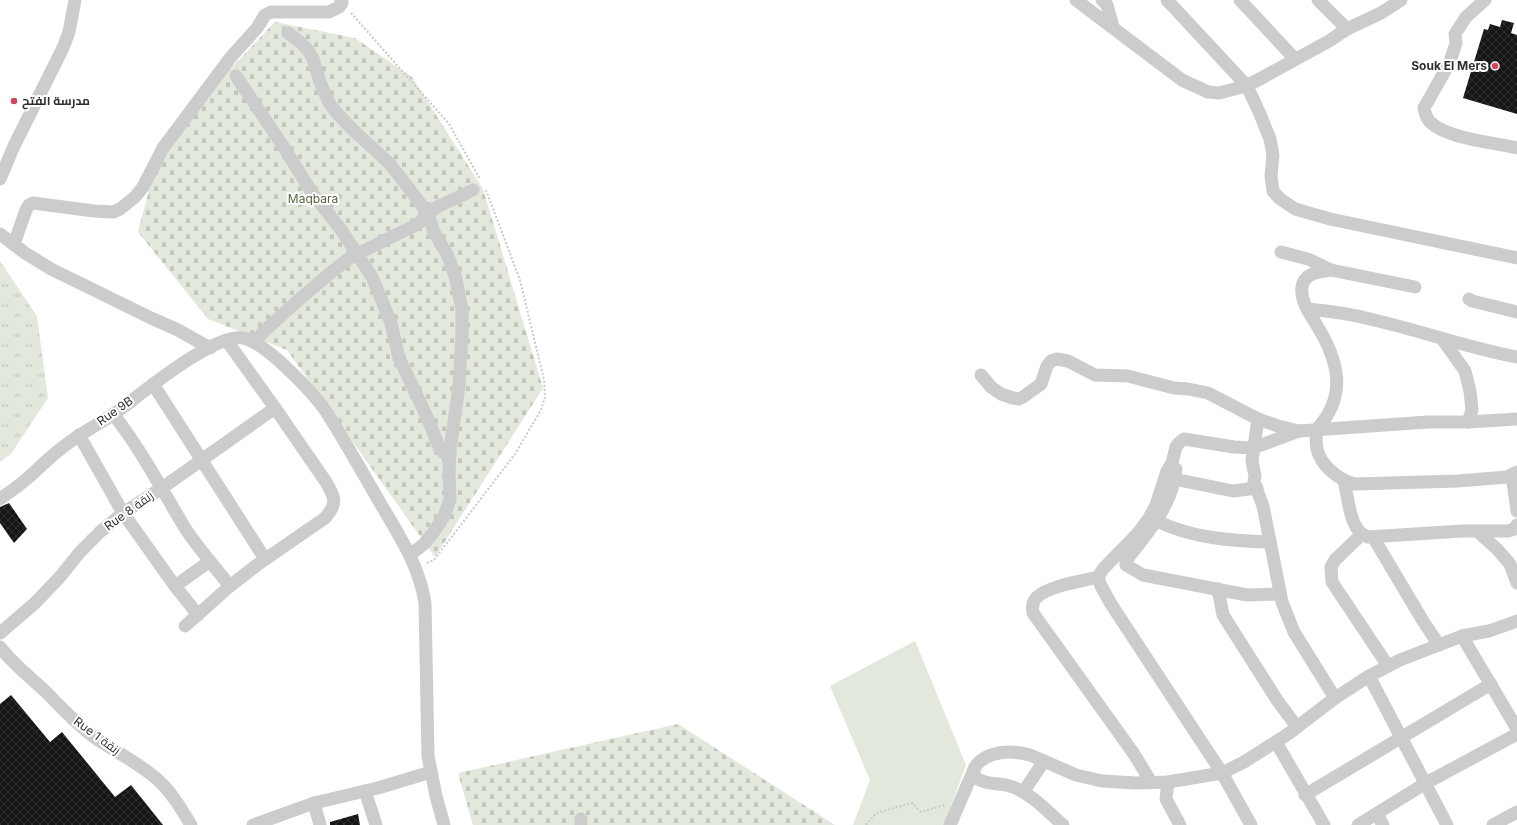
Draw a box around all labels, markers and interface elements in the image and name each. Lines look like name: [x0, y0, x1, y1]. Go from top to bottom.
place label: Souk El Mers: [1411, 58, 1487, 73]
marker: Souk El Mers: [1490, 61, 1500, 71]
place label: مدرسة الفتح: [22, 93, 90, 110]
marker: مدرسة الفتح: [9, 96, 19, 106]
park label: Maqbara: [288, 191, 338, 206]
street label: Rue 9B: [94, 393, 136, 428]
street label: Rue 8 زنقة: [101, 488, 156, 533]
street label: Rue 1 زنقة: [71, 714, 124, 758]

